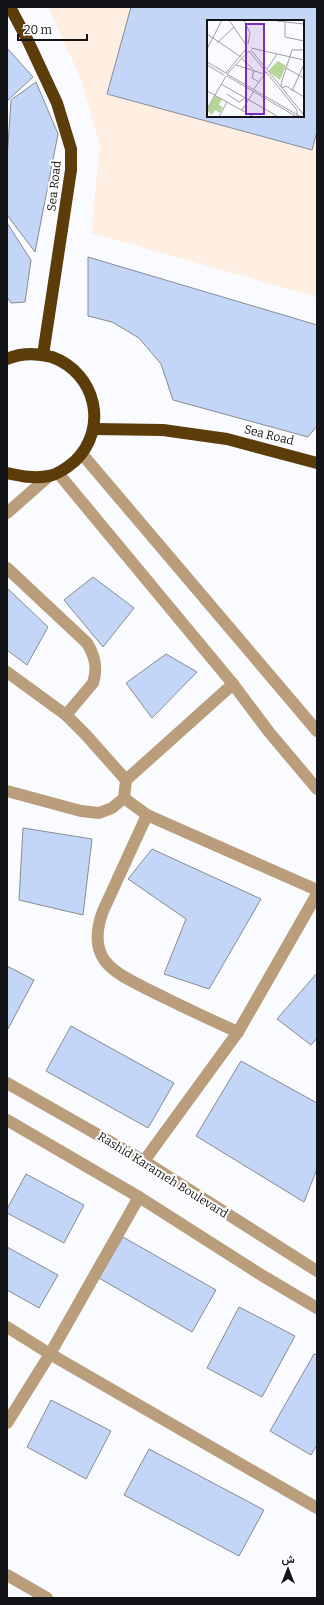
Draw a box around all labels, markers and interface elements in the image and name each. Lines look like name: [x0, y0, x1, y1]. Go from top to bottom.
scale bar: [18, 16, 87, 42]
inset map: [207, 20, 304, 117]
text: 20 m: [24, 23, 53, 37]
street label: Sea Road: [44, 160, 64, 212]
street label: Sea Road: [243, 422, 295, 448]
street label: Rashid Karameh Boulevard: [95, 1129, 231, 1221]
north arrow: [268, 1549, 308, 1589]
text: ش: [281, 1553, 295, 1566]

